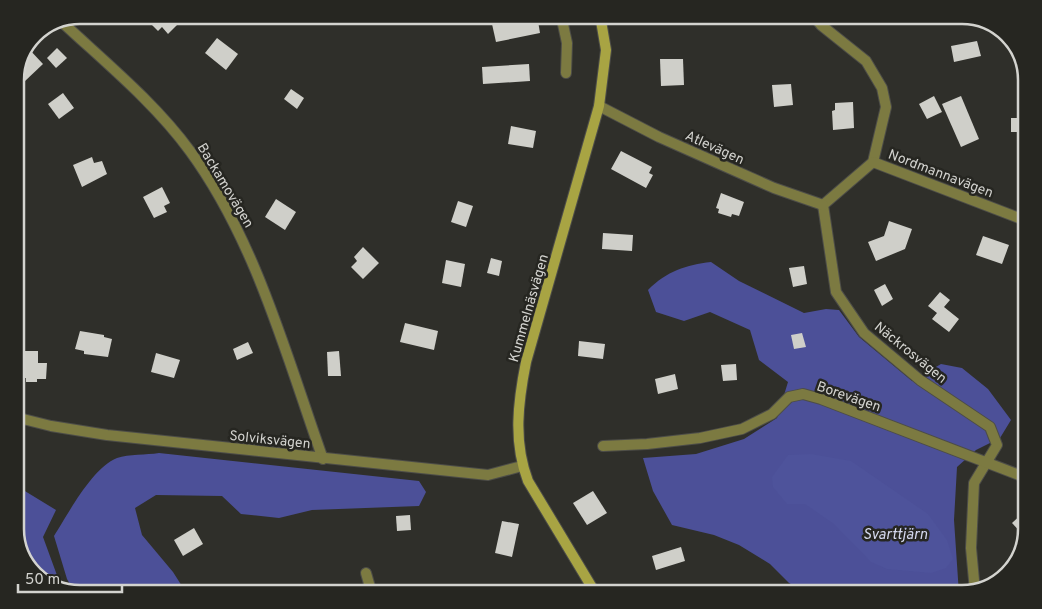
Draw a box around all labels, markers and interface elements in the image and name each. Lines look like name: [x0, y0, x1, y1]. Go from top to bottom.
street label: Atlevägen: [682, 128, 747, 169]
street label: Backamovägen: [193, 140, 257, 231]
street label: Nordmannavägen: [886, 147, 995, 202]
street label: Kummelnäsvägen: [506, 252, 553, 364]
street label: Näckrosvägen: [870, 319, 950, 387]
street label: Borevägen: [814, 378, 883, 416]
street label: Solviksvägen: [228, 428, 311, 453]
water label: Svarttjärn: [863, 526, 927, 545]
scale bar: [18, 562, 121, 594]
text: 50 m: [25, 571, 60, 590]

